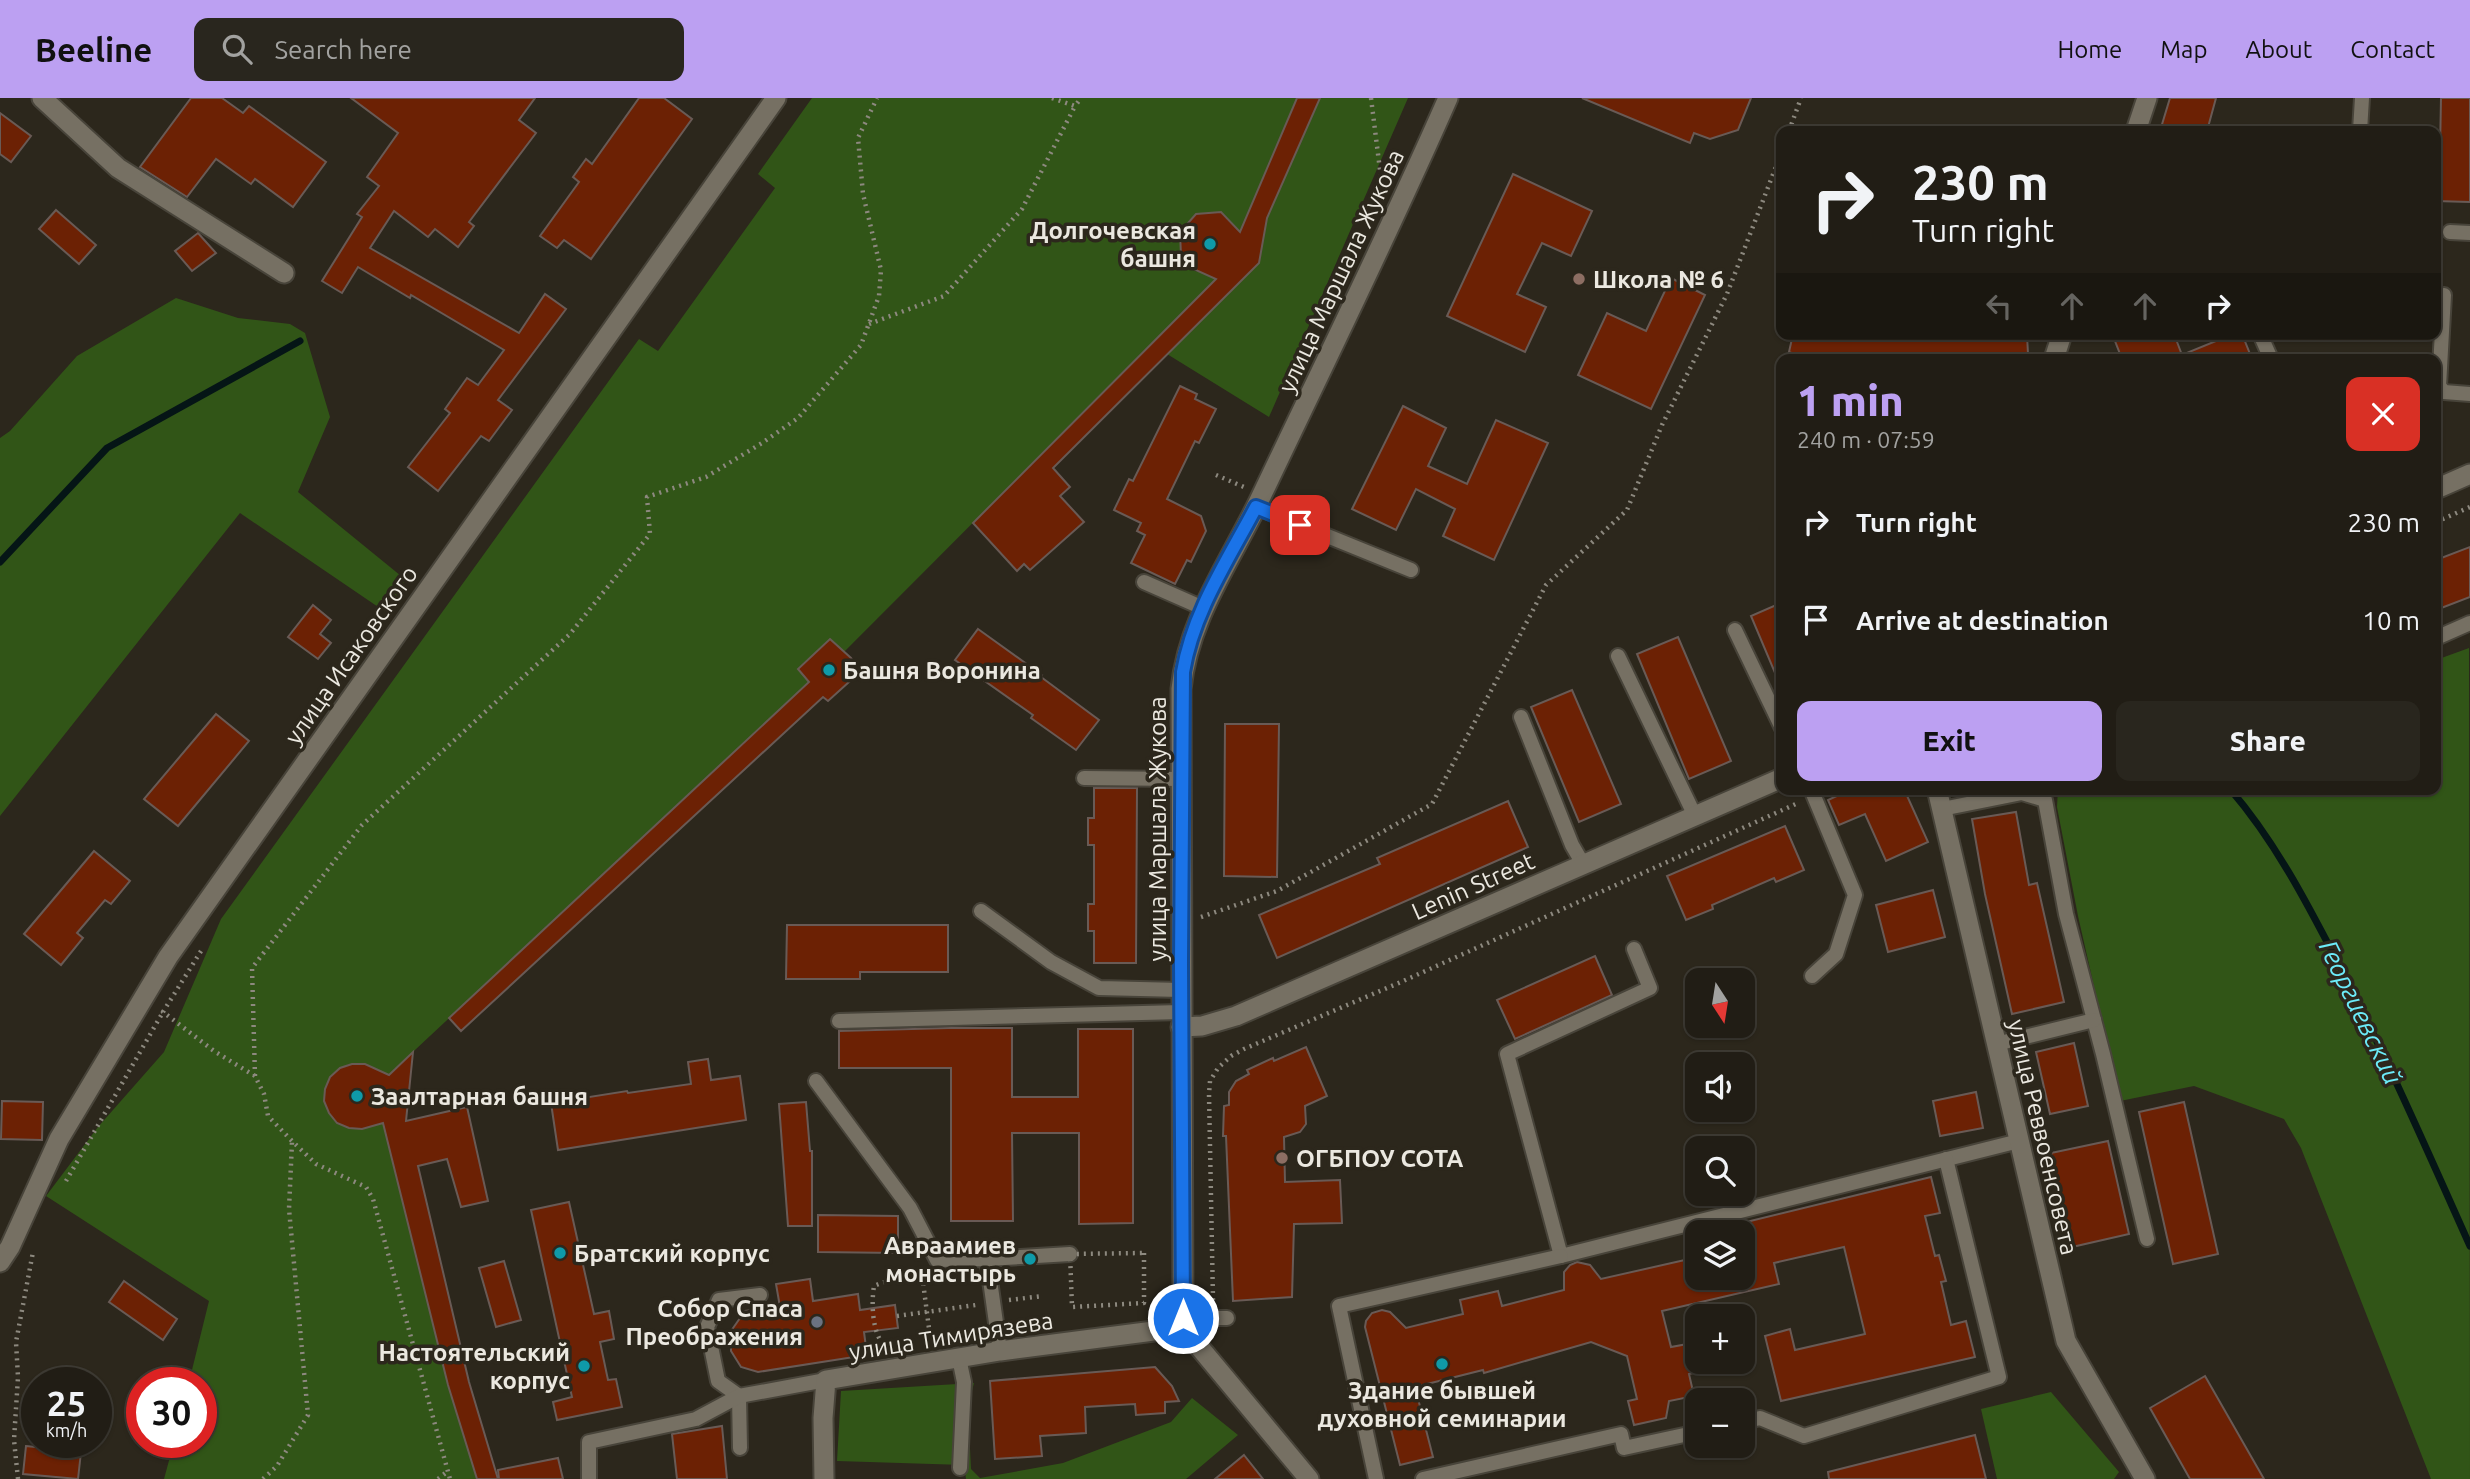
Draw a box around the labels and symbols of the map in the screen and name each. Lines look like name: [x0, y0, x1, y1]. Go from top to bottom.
street label: улица Маршала Жукова: [1273, 145, 1409, 397]
place label: Долгочевская башня: [1029, 217, 1196, 272]
marker: Долгочевская башня: [1202, 236, 1218, 252]
place label: Школа № 6: [1593, 266, 1724, 293]
marker: Школа № 6: [1571, 271, 1587, 287]
pin: [1270, 495, 1330, 555]
street label: улица Исаковского: [279, 561, 423, 749]
place label: Башня Воронина: [843, 657, 1041, 684]
marker: Башня Воронина: [821, 662, 837, 678]
street label: улица Маршала Жукова: [1144, 696, 1171, 962]
street label: Lenin Street: [1408, 847, 1539, 925]
water label: Георгиевский: [2314, 935, 2408, 1089]
north arrow: [1685, 968, 1755, 1038]
street label: улица Реввоенсовета: [2003, 1017, 2083, 1257]
place label: Заалтарная башня: [371, 1083, 588, 1110]
marker: Заалтарная башня: [349, 1088, 365, 1104]
place label: ОГБПОУ СОТА: [1296, 1145, 1464, 1172]
marker: ОГБПОУ СОТА: [1274, 1150, 1290, 1166]
place label: Авраамиев монастырь: [884, 1232, 1016, 1287]
place label: Братский корпус: [574, 1240, 770, 1267]
marker: Братский корпус: [552, 1245, 568, 1261]
marker: Авраамиев монастырь: [1022, 1251, 1038, 1267]
position arrow: [1146, 1281, 1220, 1355]
place label: Собор Спаса Преображения: [626, 1295, 803, 1350]
street label: улица Тимирязева: [847, 1307, 1055, 1365]
marker: Собор Спаса Преображения: [809, 1314, 825, 1330]
place label: Настоятельский корпус: [379, 1339, 570, 1394]
marker: Здание бывшей духовной семинарии: [1434, 1356, 1450, 1372]
marker: Настоятельский корпус: [576, 1358, 592, 1374]
speed limit sign: 30: [126, 1367, 217, 1458]
place label: Здание бывшей духовной семинарии: [1318, 1377, 1566, 1432]

